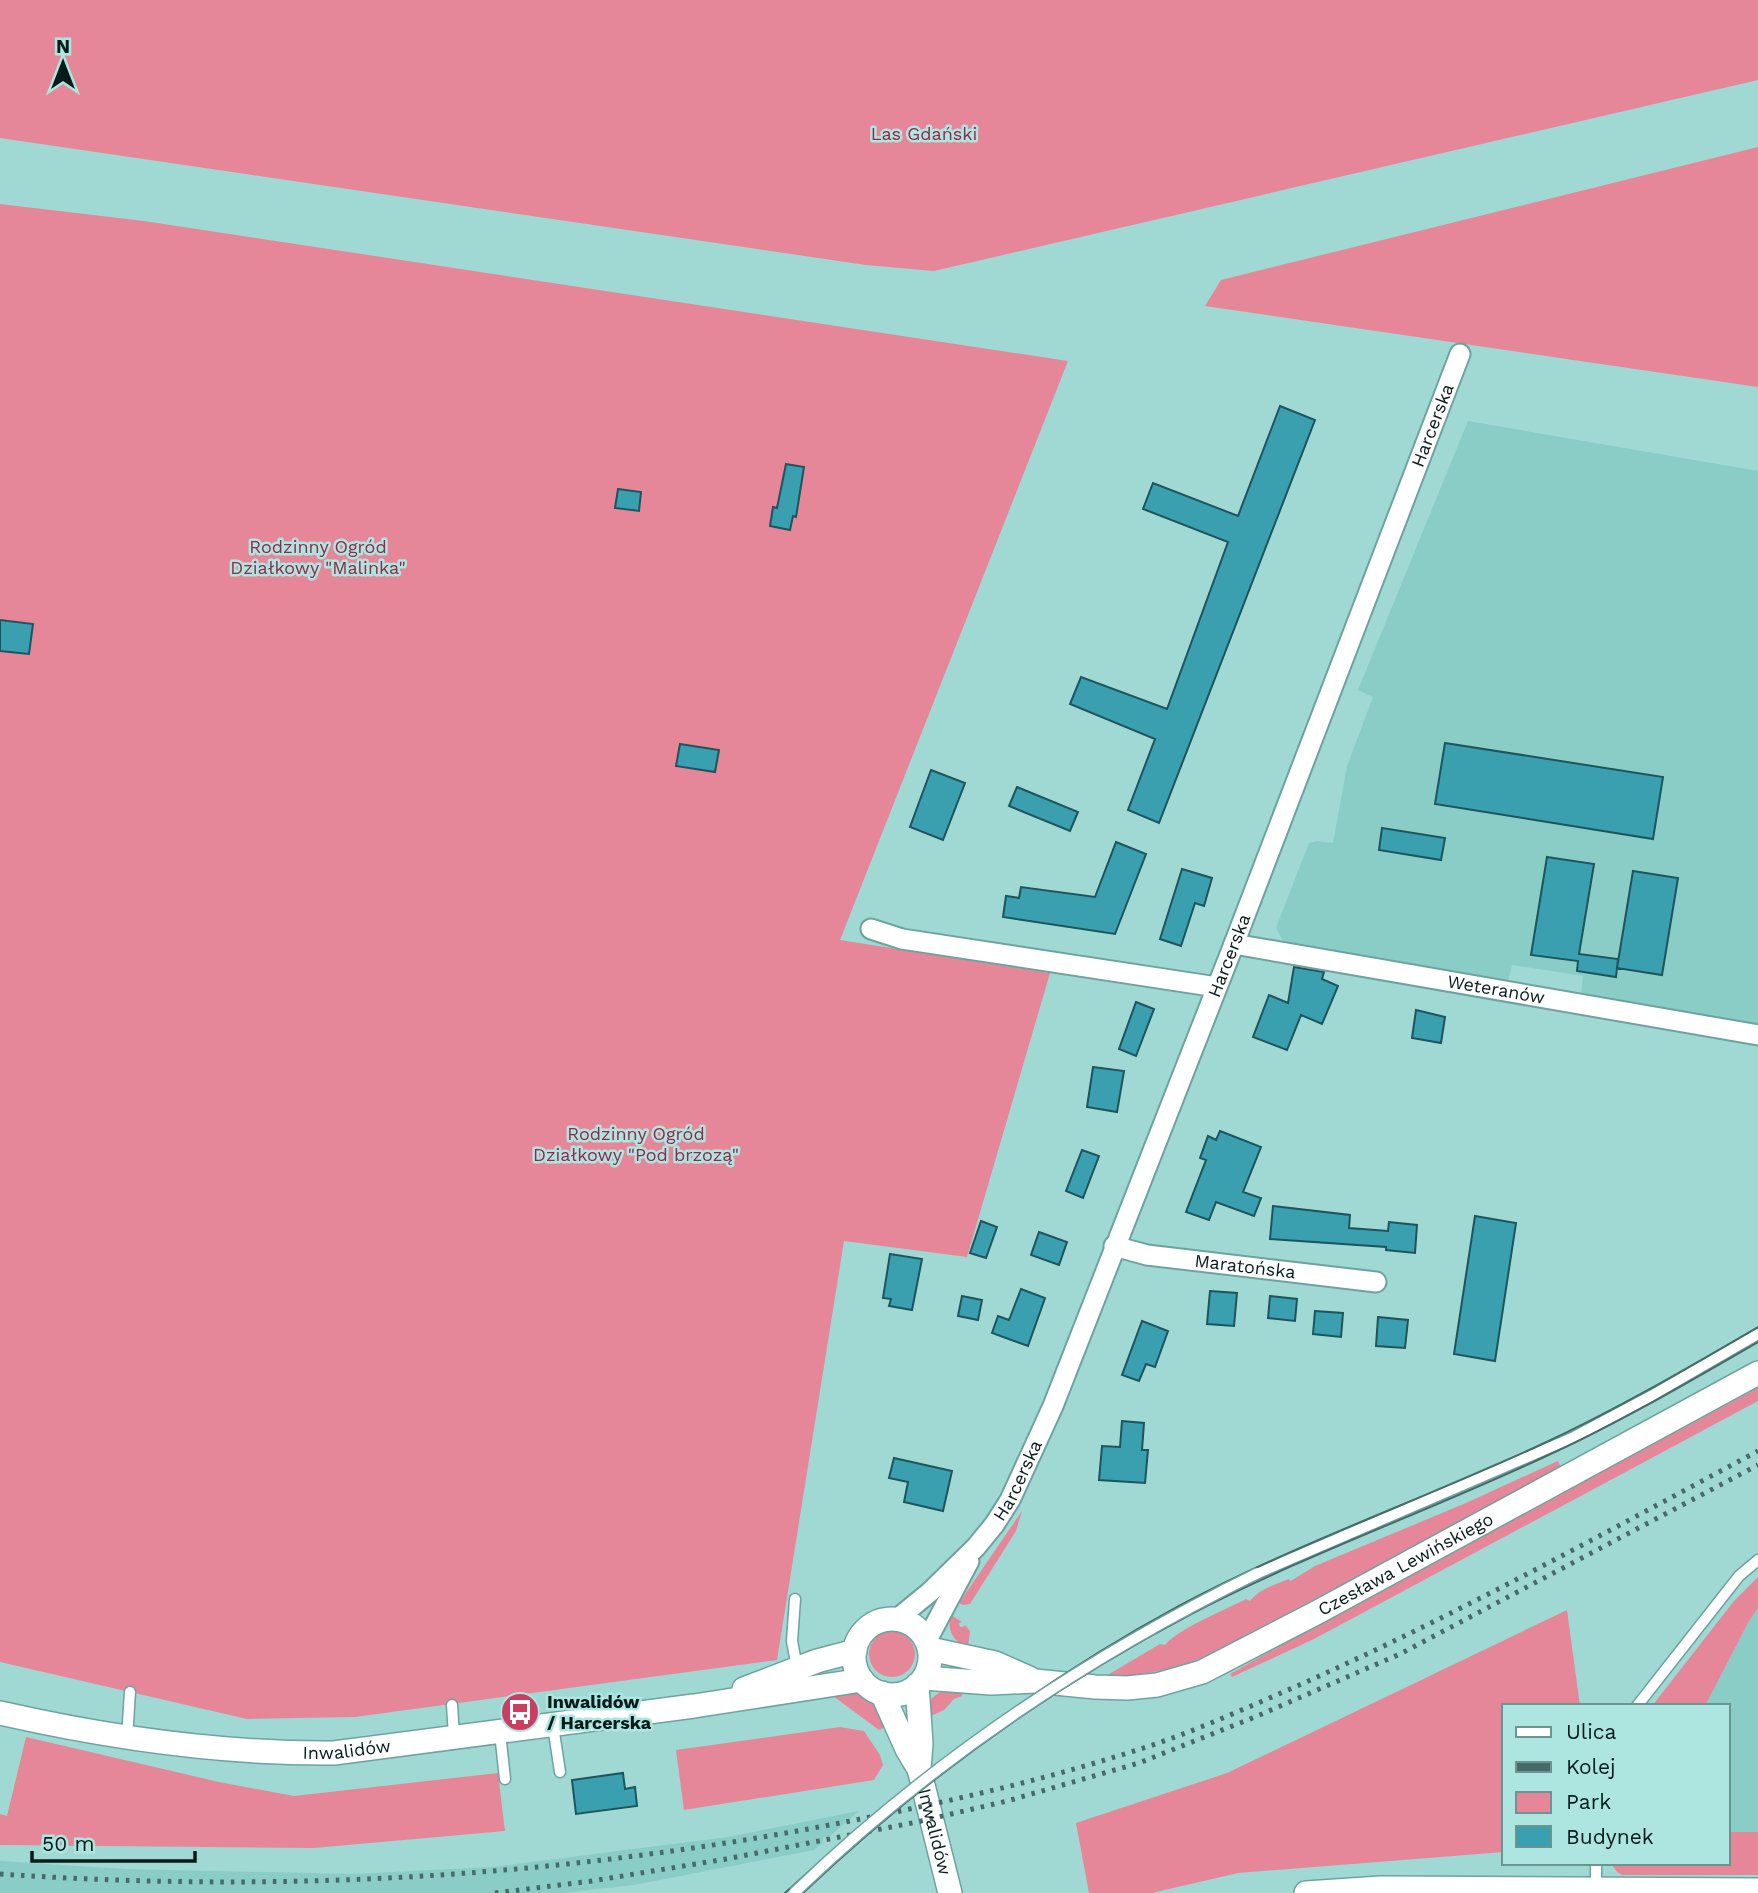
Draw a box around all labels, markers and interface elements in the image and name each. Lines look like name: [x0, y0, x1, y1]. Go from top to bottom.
north arrow: [28, 28, 98, 98]
text: N: [56, 35, 70, 58]
park label: Las Gdański: [871, 123, 977, 144]
street label: Harcerska: [1407, 381, 1458, 470]
park label: Rodzinny Ogród Działkowy "Malinka": [230, 536, 406, 578]
street label: Harcerska: [1203, 911, 1254, 1000]
street label: Weteranów: [1446, 970, 1547, 1008]
park label: Rodzinny Ogród Działkowy "Pod brzozą": [533, 1123, 739, 1165]
street label: Maratońska: [1193, 1250, 1297, 1282]
street label: Harcerska: [988, 1437, 1046, 1525]
street label: Czesława Lewińskiego: [1314, 1508, 1497, 1620]
bus stop icon: Inwalidów / Harcerska: [499, 1691, 541, 1733]
place label: Inwalidów / Harcerska: [547, 1691, 652, 1733]
legend: [1502, 1704, 1730, 1865]
text: Ulica: [1566, 1719, 1617, 1744]
street label: Inwalidów: [302, 1735, 392, 1763]
text: Kolej: [1566, 1754, 1616, 1779]
street label: Inwalidów: [914, 1786, 956, 1877]
text: Park: [1566, 1789, 1611, 1814]
scale bar: [32, 1820, 194, 1864]
text: Budynek: [1566, 1824, 1654, 1849]
text: 50 m: [42, 1831, 94, 1856]

